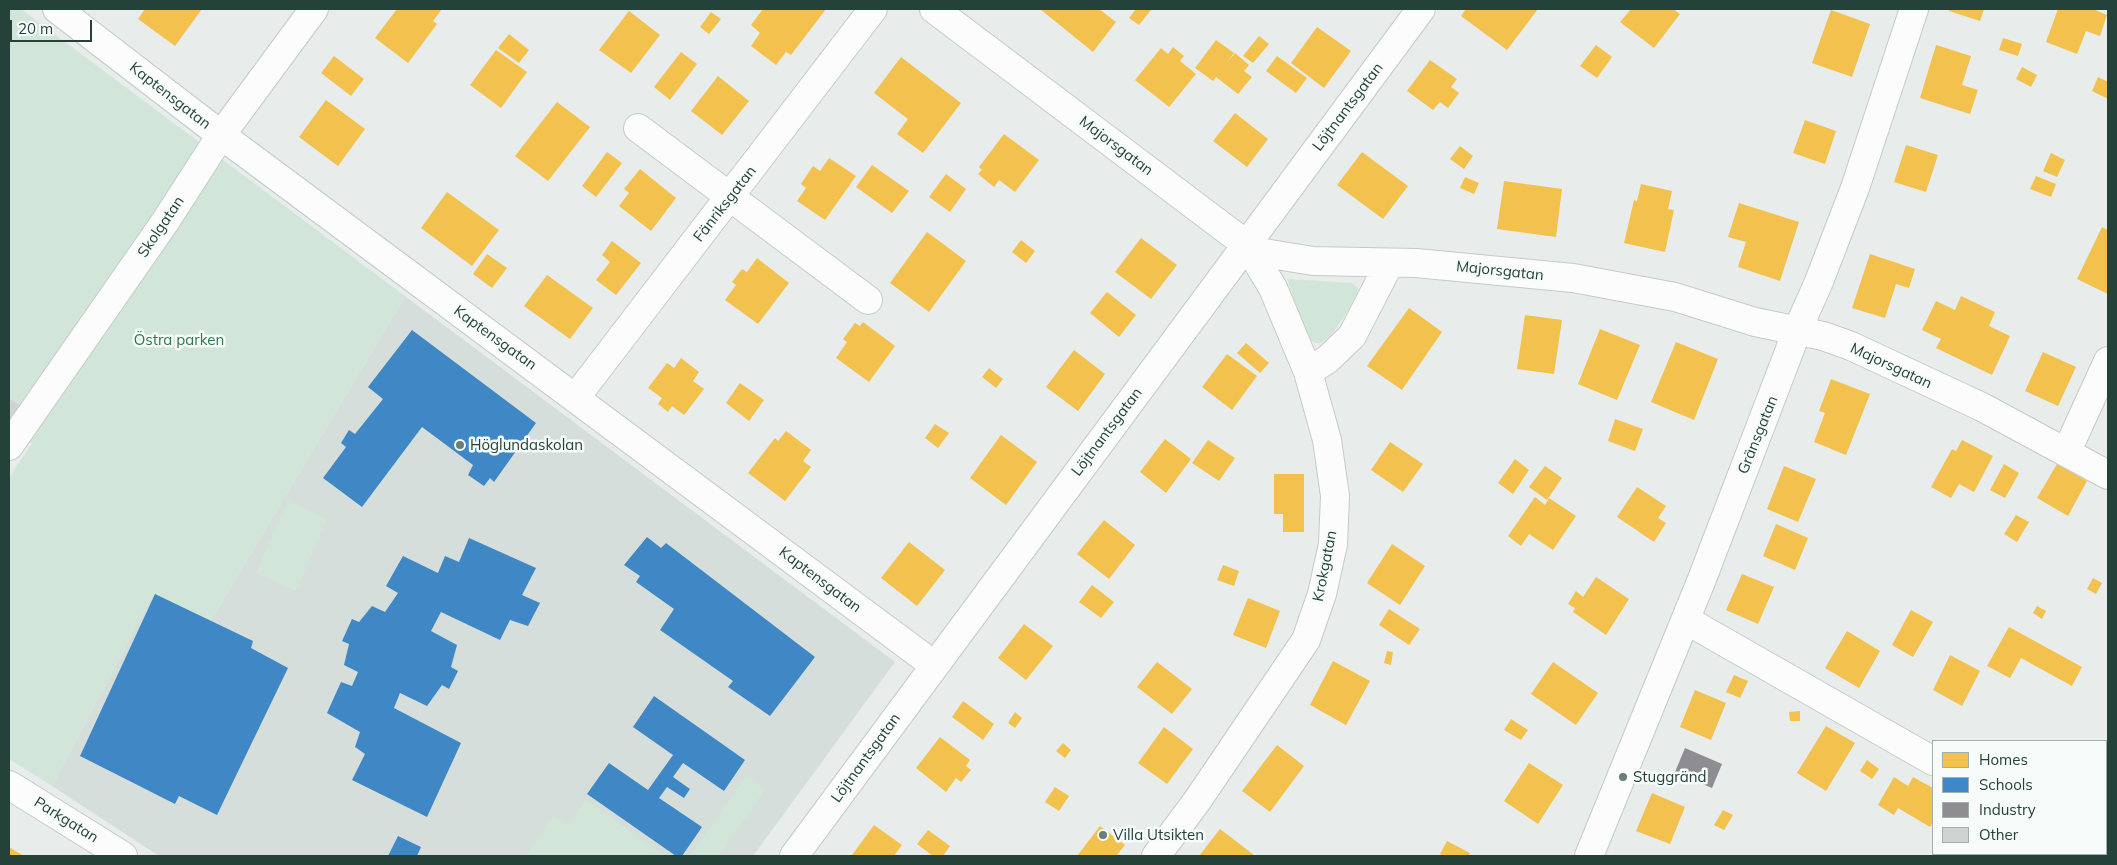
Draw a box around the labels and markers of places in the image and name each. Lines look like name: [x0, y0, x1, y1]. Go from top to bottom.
place label: Höglundaskolan: [470, 436, 583, 454]
marker: Höglundaskolan: [454, 439, 466, 451]
place label: Stuggränd: [1633, 768, 1707, 786]
marker: Stuggränd: [1617, 771, 1629, 783]
place label: Villa Utsikten: [1113, 826, 1204, 844]
marker: Villa Utsikten: [1097, 829, 1109, 841]

